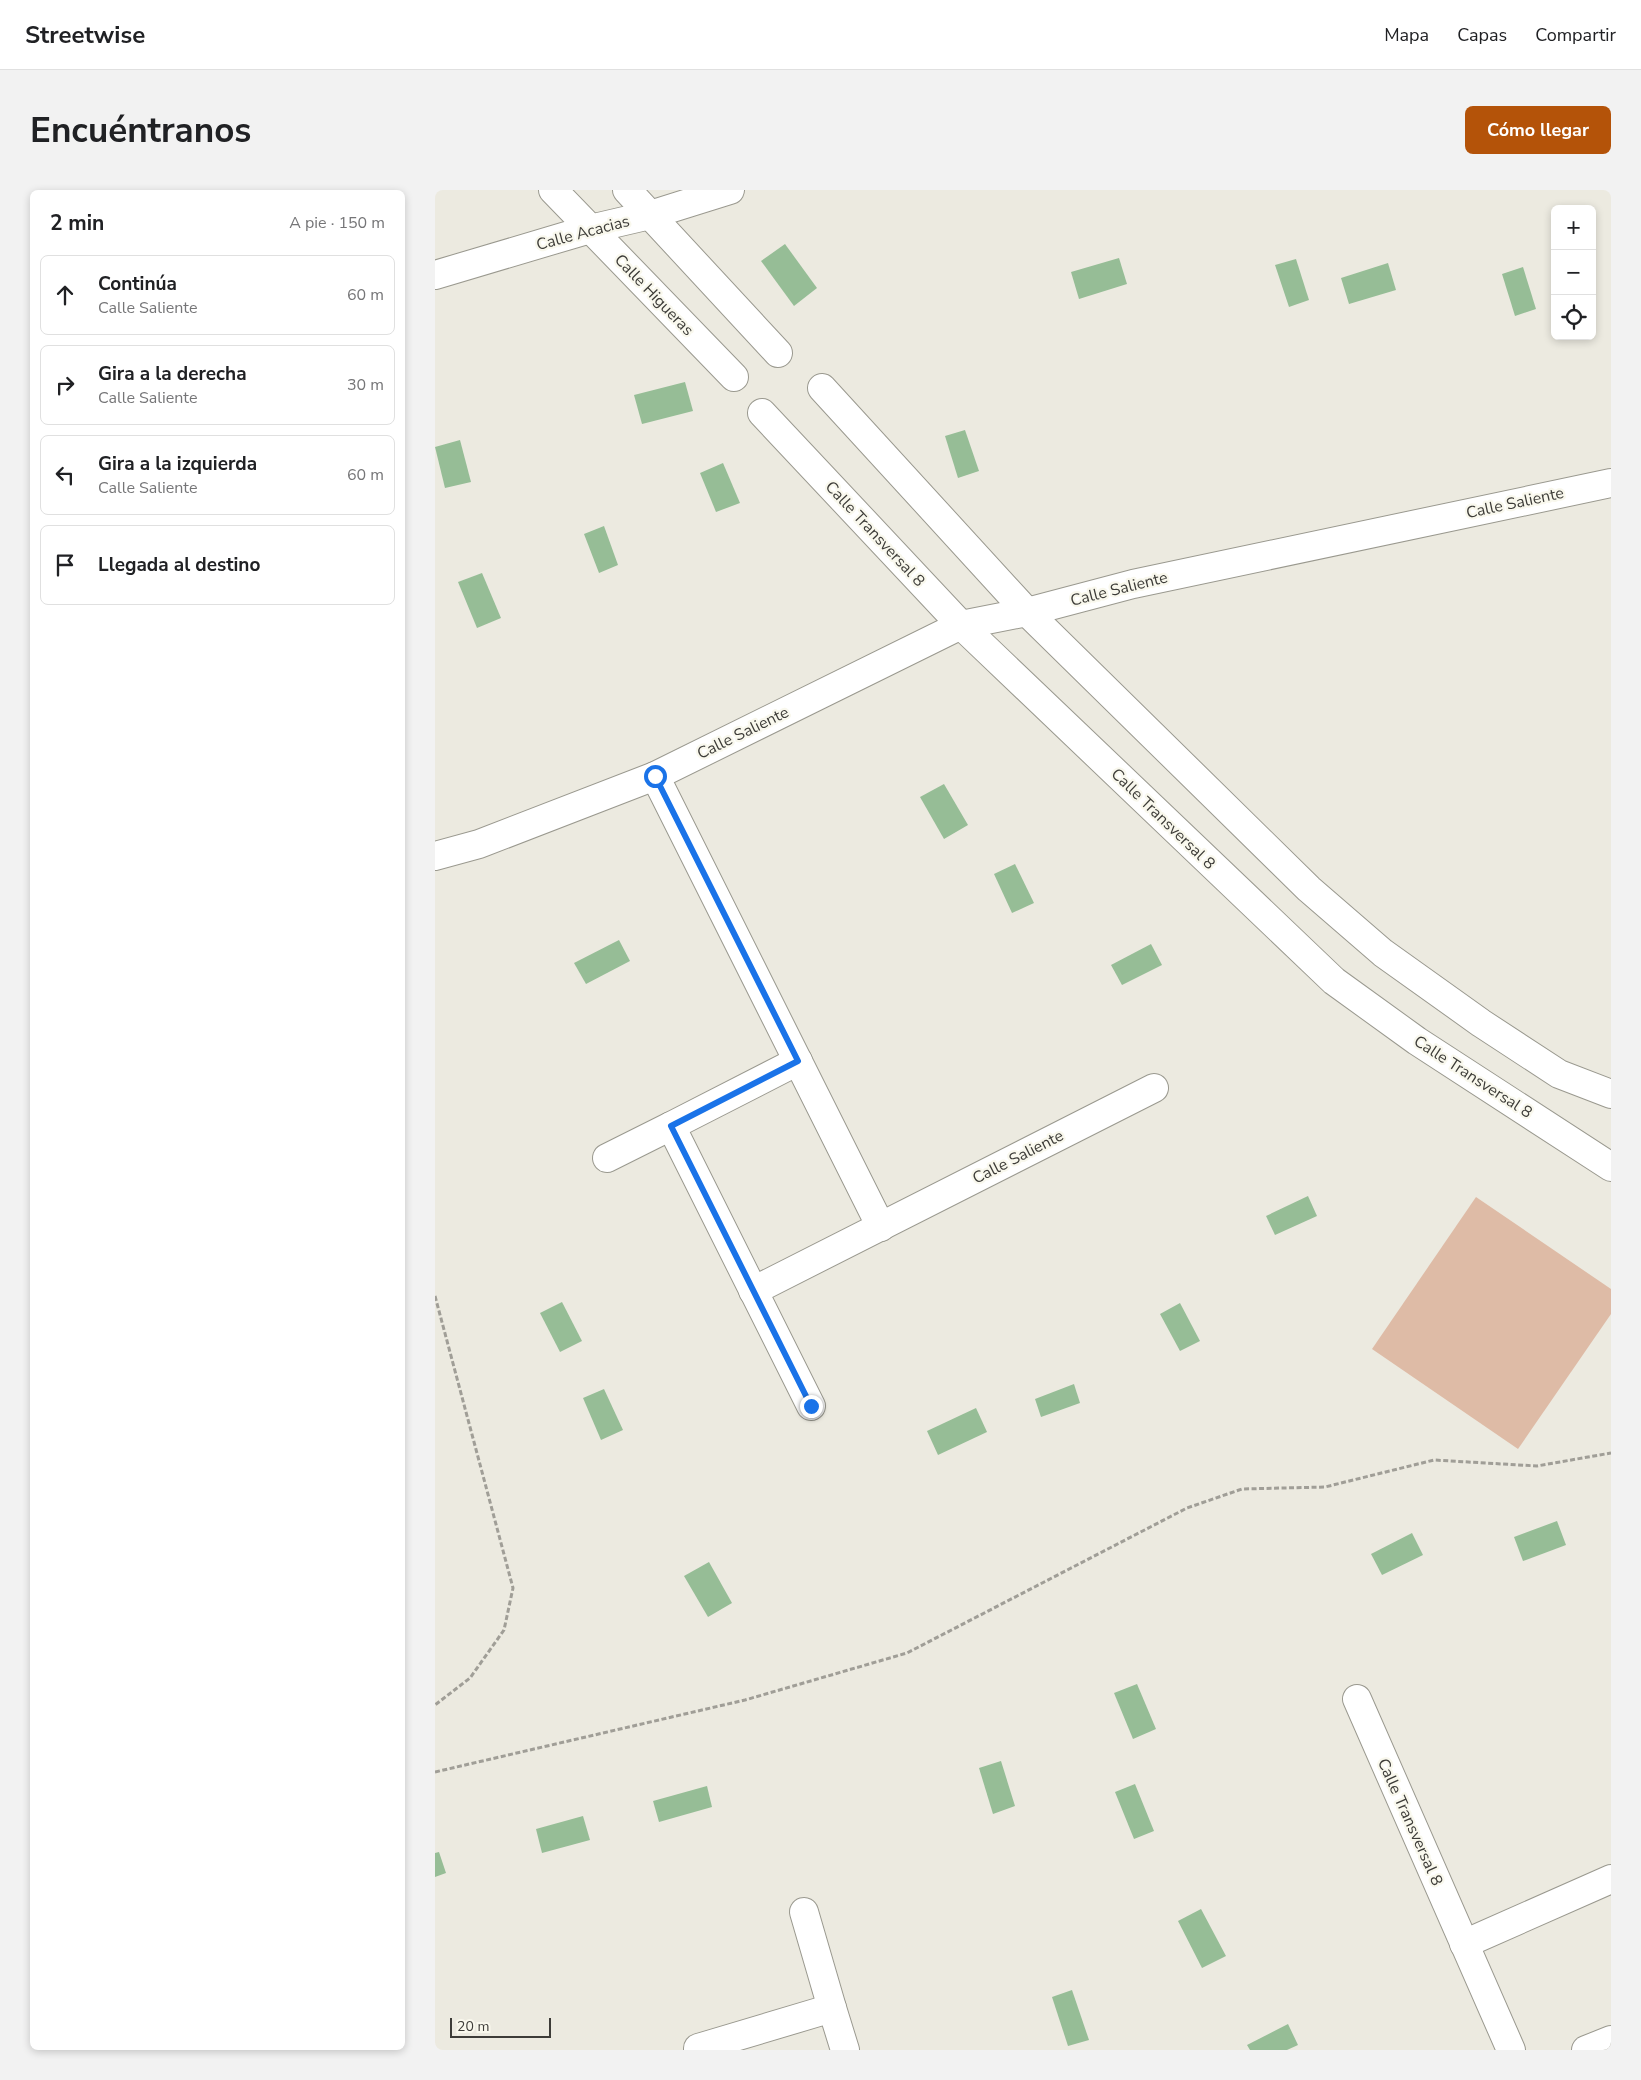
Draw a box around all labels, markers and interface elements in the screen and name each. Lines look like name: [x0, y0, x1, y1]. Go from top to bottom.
text: Streetwise: [25, 19, 145, 51]
text: Mapa: [1384, 23, 1429, 47]
text: Capas: [1457, 23, 1507, 47]
text: Compartir: [1535, 23, 1616, 47]
button: Cómo llegar: [1465, 106, 1611, 154]
text: Encuéntranos: [30, 107, 251, 154]
map controls: [1551, 205, 1596, 340]
button: +: [1551, 205, 1596, 250]
text: 2 min: [50, 209, 104, 237]
street label: Calle Acacias: [534, 210, 632, 256]
text: A pie · 150 m: [289, 212, 385, 234]
street label: Calle Higueras: [609, 249, 699, 341]
button: −: [1551, 250, 1596, 295]
text: Continúa: [98, 271, 177, 297]
icon: ahead: [51, 281, 79, 309]
text: 60 m: [347, 284, 384, 306]
button: locate: [1551, 295, 1596, 340]
text: Calle Saliente: [98, 297, 197, 319]
text: Gira a la derecha: [98, 361, 247, 387]
icon: right: [51, 371, 79, 399]
text: 30 m: [347, 374, 384, 396]
text: Calle Saliente: [98, 387, 197, 409]
text: Gira a la izquierda: [98, 451, 257, 477]
icon: left: [51, 461, 79, 489]
text: 60 m: [347, 464, 384, 486]
street label: Calle Transversal 8: [820, 476, 930, 592]
text: Calle Saliente: [98, 477, 197, 499]
street label: Calle Saliente: [1464, 482, 1566, 524]
icon: arrive: [51, 551, 79, 579]
text: Llegada al destino: [98, 552, 260, 578]
street label: Calle Saliente: [1068, 566, 1170, 612]
street label: Calle Saliente: [694, 701, 792, 765]
street label: Calle Transversal 8: [1106, 763, 1220, 875]
route start: [644, 765, 667, 788]
street label: Calle Transversal 8: [1410, 1030, 1536, 1124]
street label: Calle Saliente: [969, 1125, 1067, 1189]
route end: [800, 1395, 823, 1418]
street label: Calle Transversal 8: [1372, 1755, 1448, 1889]
scale bar: [450, 2015, 551, 2038]
text: 20 m: [457, 2017, 489, 2036]

